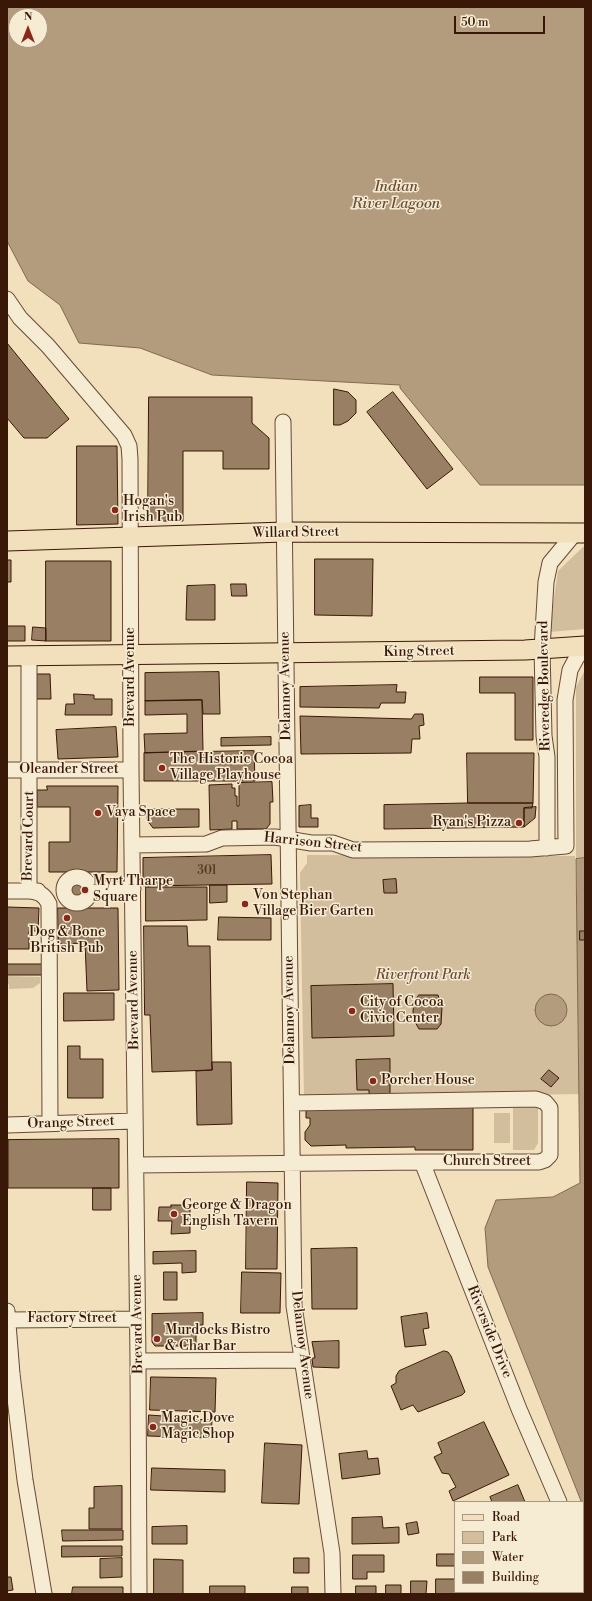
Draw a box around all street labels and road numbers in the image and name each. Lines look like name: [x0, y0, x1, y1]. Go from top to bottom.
street label: Willard Street: [252, 524, 340, 542]
street label: Riveredge Boulevard: [535, 620, 555, 752]
street label: Brevard Avenue: [123, 627, 139, 727]
street label: Delannoy Avenue: [277, 631, 295, 741]
street label: King Street: [383, 643, 455, 661]
street label: Oleander Street: [19, 762, 119, 778]
street label: Brevard Court: [20, 791, 38, 881]
street label: Harrison Street: [263, 829, 363, 857]
street label: Brevard Avenue: [125, 950, 143, 1050]
street label: Delannoy Avenue: [281, 955, 299, 1065]
street label: Orange Street: [27, 1113, 115, 1133]
street label: Church Street: [443, 1154, 531, 1170]
street label: Brevard Avenue: [129, 1274, 147, 1374]
street label: Riverside Drive: [463, 1283, 515, 1381]
street label: Delannoy Avenue: [287, 1290, 317, 1400]
street label: Factory Street: [27, 1311, 117, 1327]

